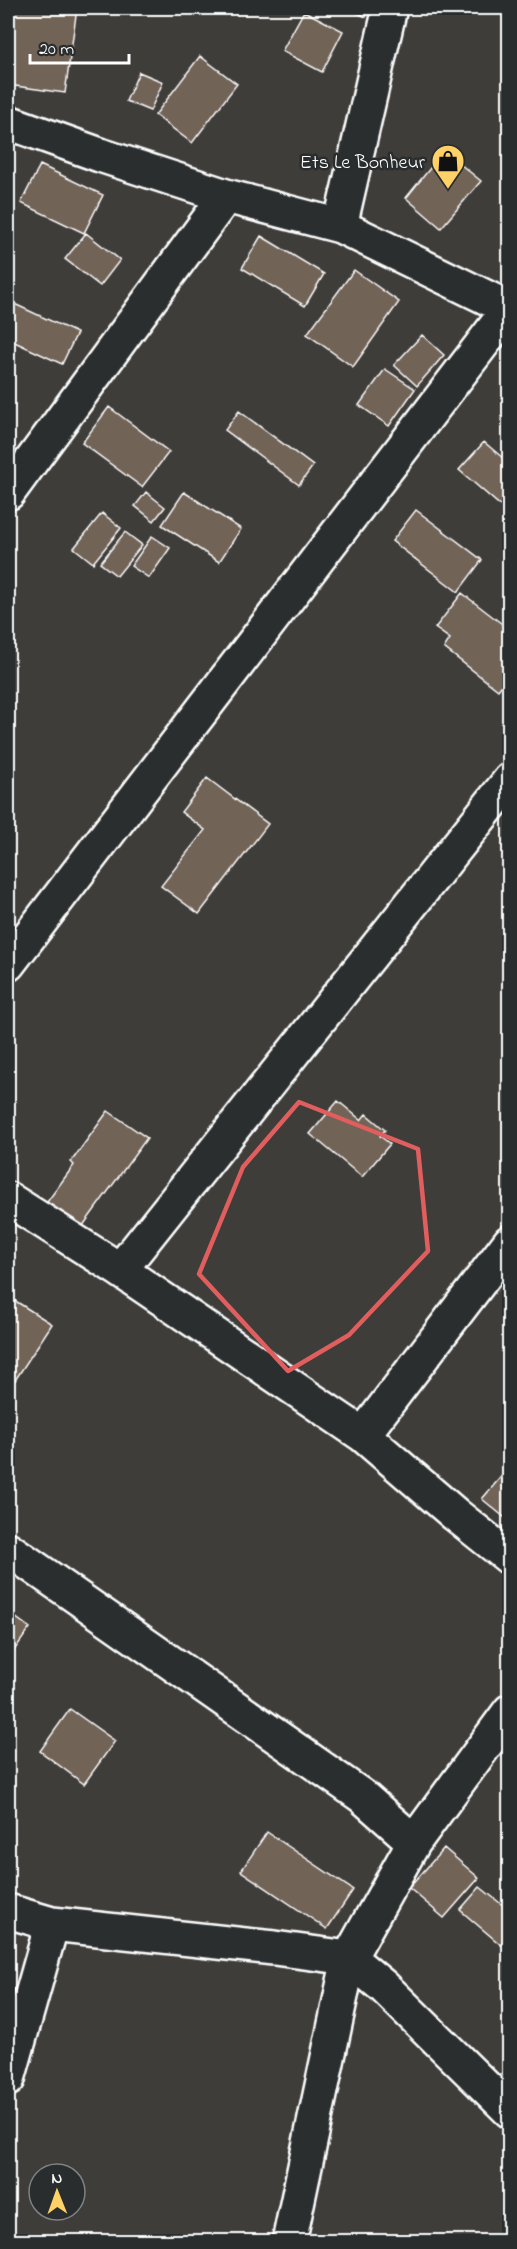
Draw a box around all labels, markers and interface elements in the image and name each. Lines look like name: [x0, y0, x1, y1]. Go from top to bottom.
scale bar: [30, 27, 129, 65]
text: 20 m: [39, 37, 74, 63]
shop icon: Ets Le Bonheur: [430, 143, 466, 190]
place label: Ets Le Bonheur: [300, 149, 426, 178]
north arrow: [27, 2162, 87, 2222]
text: N: [51, 2167, 63, 2191]

